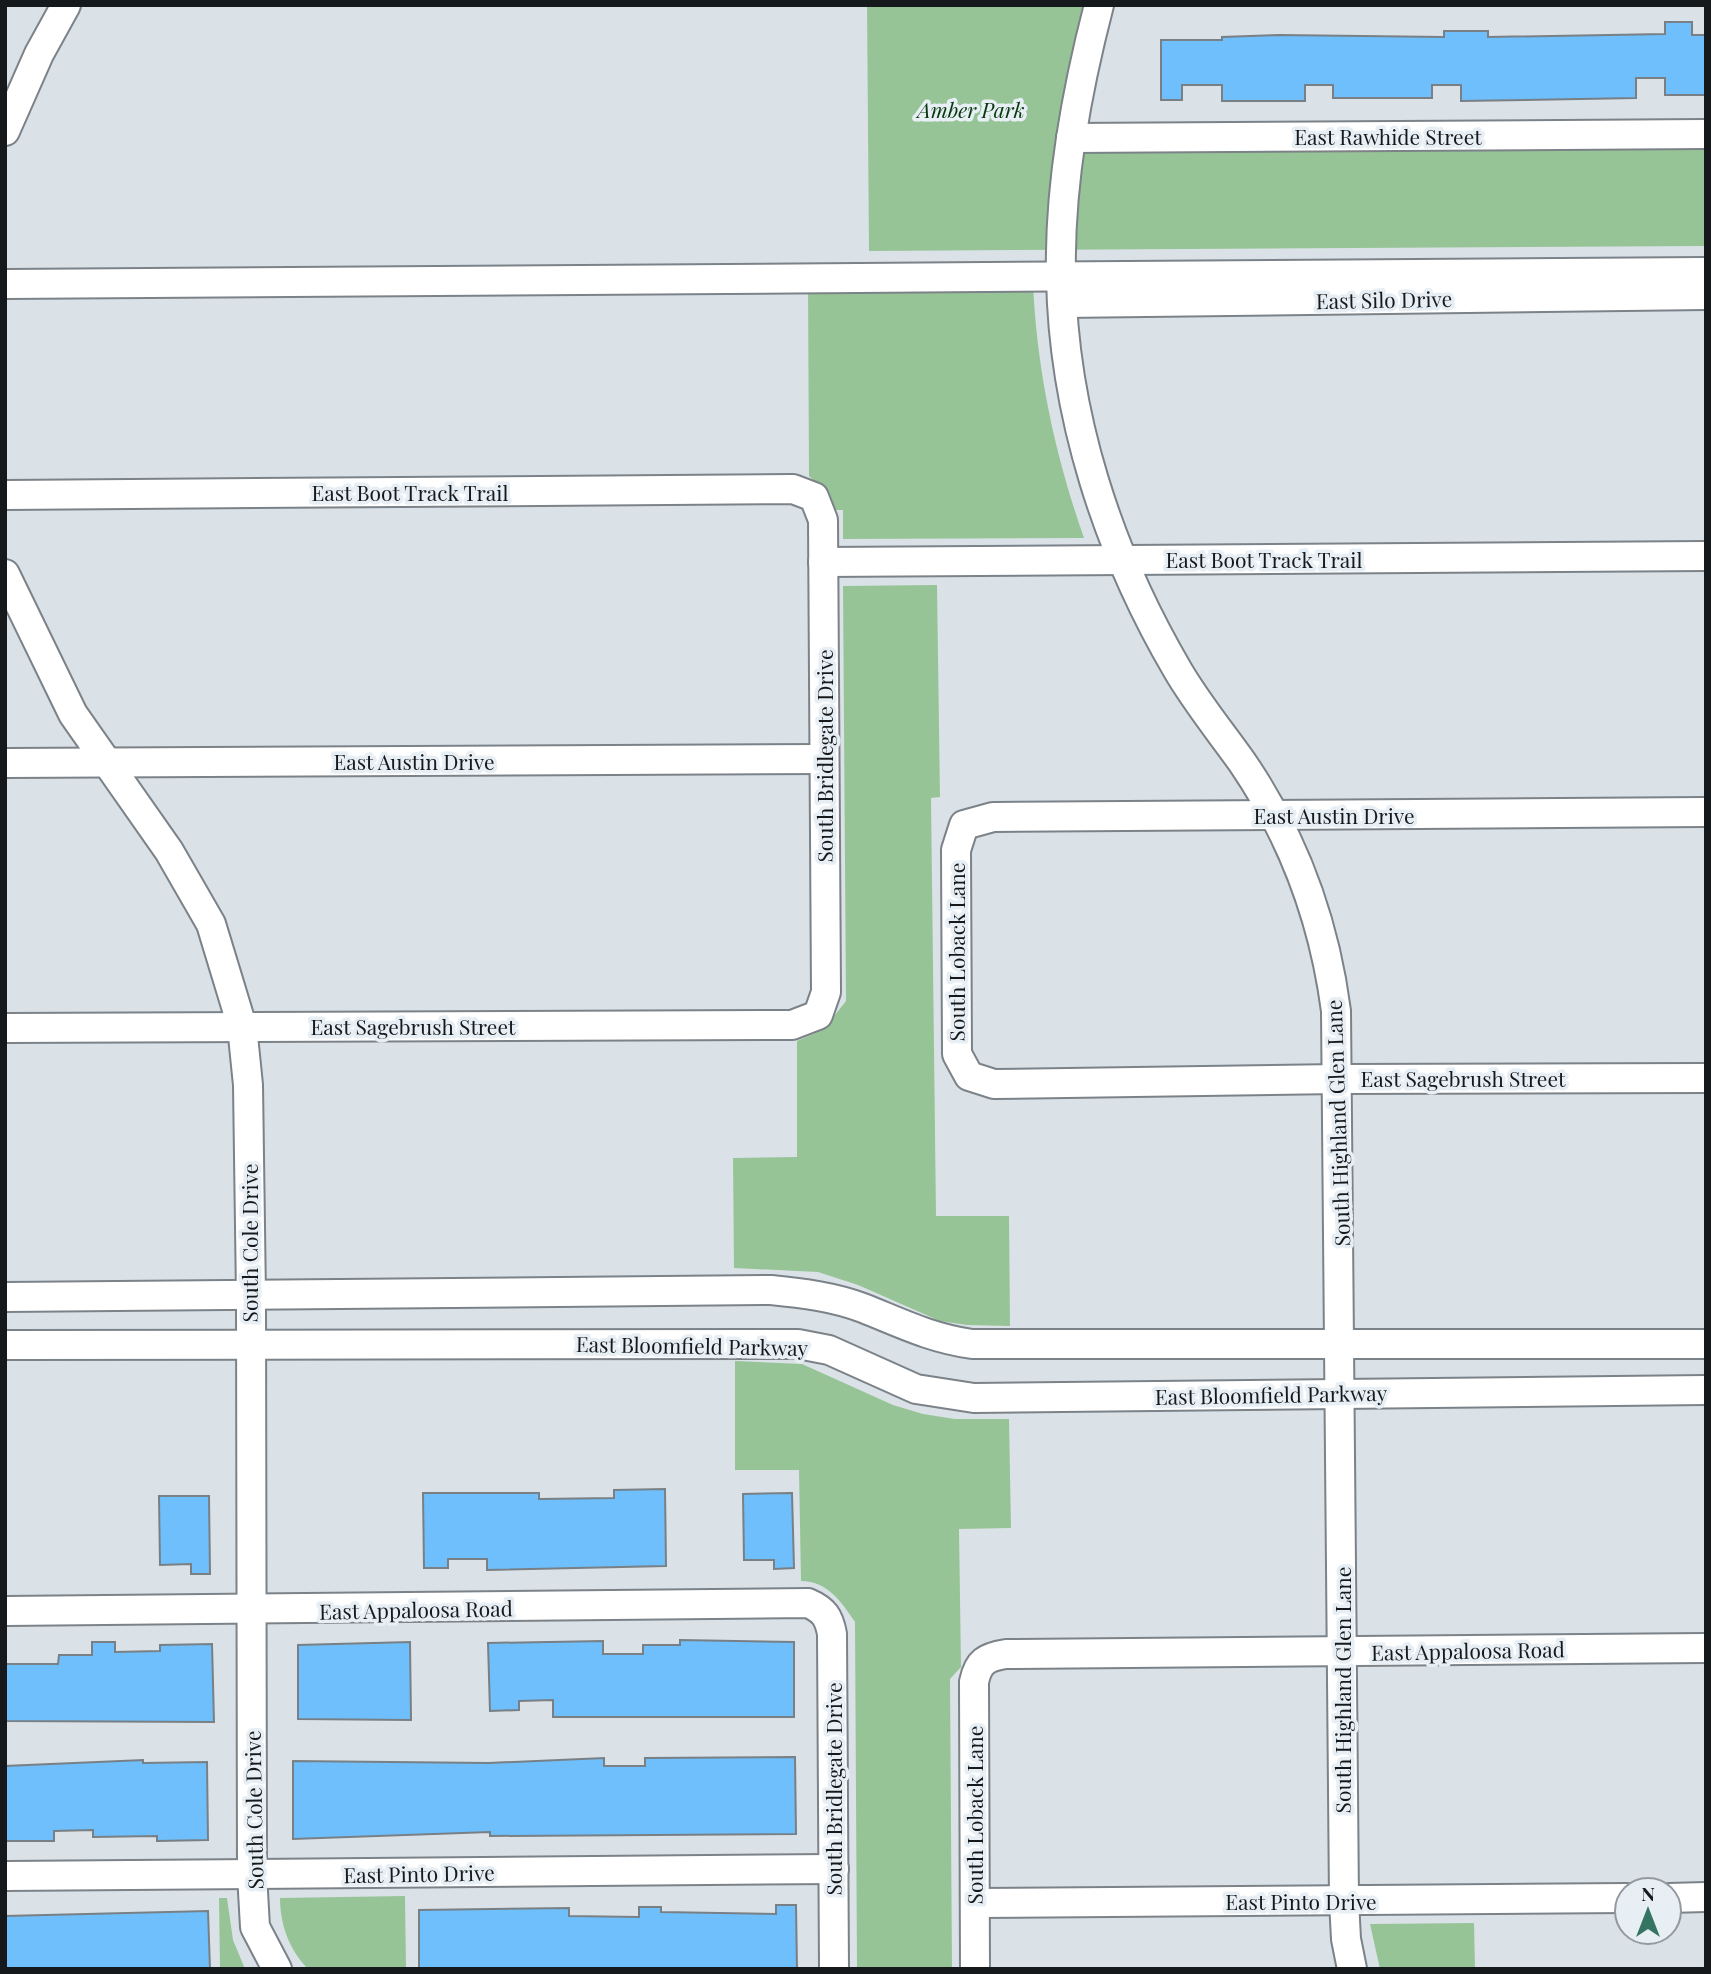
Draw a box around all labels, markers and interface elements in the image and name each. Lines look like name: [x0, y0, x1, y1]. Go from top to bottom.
park label: Amber Park: [916, 95, 1025, 123]
street label: East Rawhide Street: [1294, 122, 1482, 150]
street label: East Silo Drive: [1316, 284, 1452, 314]
street label: East Boot Track Trail: [312, 478, 508, 506]
street label: East Boot Track Trail: [1166, 545, 1362, 573]
street label: South Bridlegate Drive: [810, 649, 838, 863]
street label: East Austin Drive: [333, 747, 495, 775]
street label: East Austin Drive: [1253, 801, 1415, 829]
street label: South Loback Lane: [942, 863, 970, 1041]
street label: South Highland Glen Lane: [1319, 999, 1355, 1247]
street label: East Sagebrush Street: [311, 1012, 516, 1040]
street label: East Sagebrush Street: [1361, 1064, 1566, 1092]
street label: South Cole Drive: [235, 1164, 263, 1322]
street label: East Bloomfield Parkway: [576, 1329, 809, 1361]
street label: East Bloomfield Parkway: [1155, 1378, 1388, 1410]
street label: South Highland Glen Lane: [1328, 1567, 1356, 1813]
street label: East Appaloosa Road: [319, 1593, 513, 1625]
street label: East Appaloosa Road: [1371, 1634, 1565, 1666]
street label: South Bridlegate Drive: [819, 1682, 847, 1896]
street label: South Loback Lane: [960, 1726, 988, 1904]
street label: South Cole Drive: [238, 1730, 268, 1890]
street label: East Pinto Drive: [343, 1858, 495, 1888]
north arrow: [1613, 1876, 1683, 1946]
text: N: [1641, 1880, 1655, 1906]
street label: East Pinto Drive: [1225, 1887, 1377, 1915]

